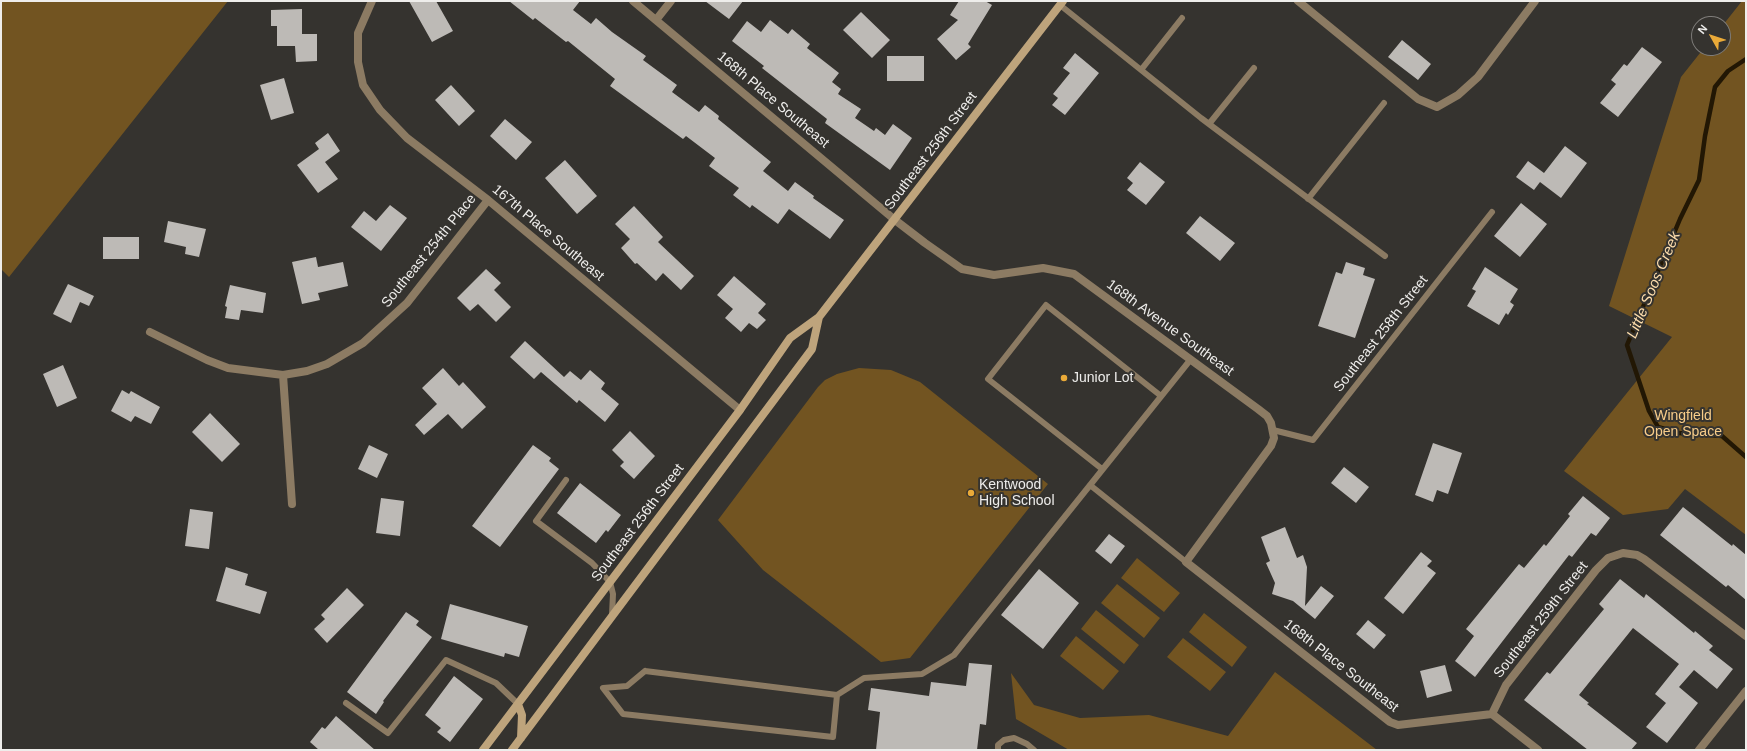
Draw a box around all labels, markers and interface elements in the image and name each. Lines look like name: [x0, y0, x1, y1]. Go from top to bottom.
north arrow: [1691, 16, 1731, 56]
text: N: [1695, 22, 1710, 36]
street label: 168th Place Southeast: [714, 48, 832, 152]
street label: Southeast 256th Street: [881, 89, 981, 213]
street label: 167th Place Southeast: [489, 181, 607, 285]
street label: Southeast 254th Place: [378, 191, 480, 311]
water label: Little Soos Creek: [1623, 229, 1685, 341]
street label: Southeast 258th Street: [1330, 272, 1432, 396]
street label: 168th Avenue Southeast: [1103, 276, 1237, 380]
place label: Junior Lot: [1072, 370, 1133, 386]
marker: Junior Lot: [1059, 373, 1069, 383]
park label: Wingfield Open Space: [1644, 408, 1722, 440]
street label: Southeast 256th Street: [588, 461, 688, 585]
place label: Kentwood High School: [979, 477, 1054, 510]
marker: Kentwood High School: [966, 488, 976, 498]
street label: Southeast 259th Street: [1490, 558, 1592, 682]
street label: 168th Place Southeast: [1280, 616, 1402, 716]

